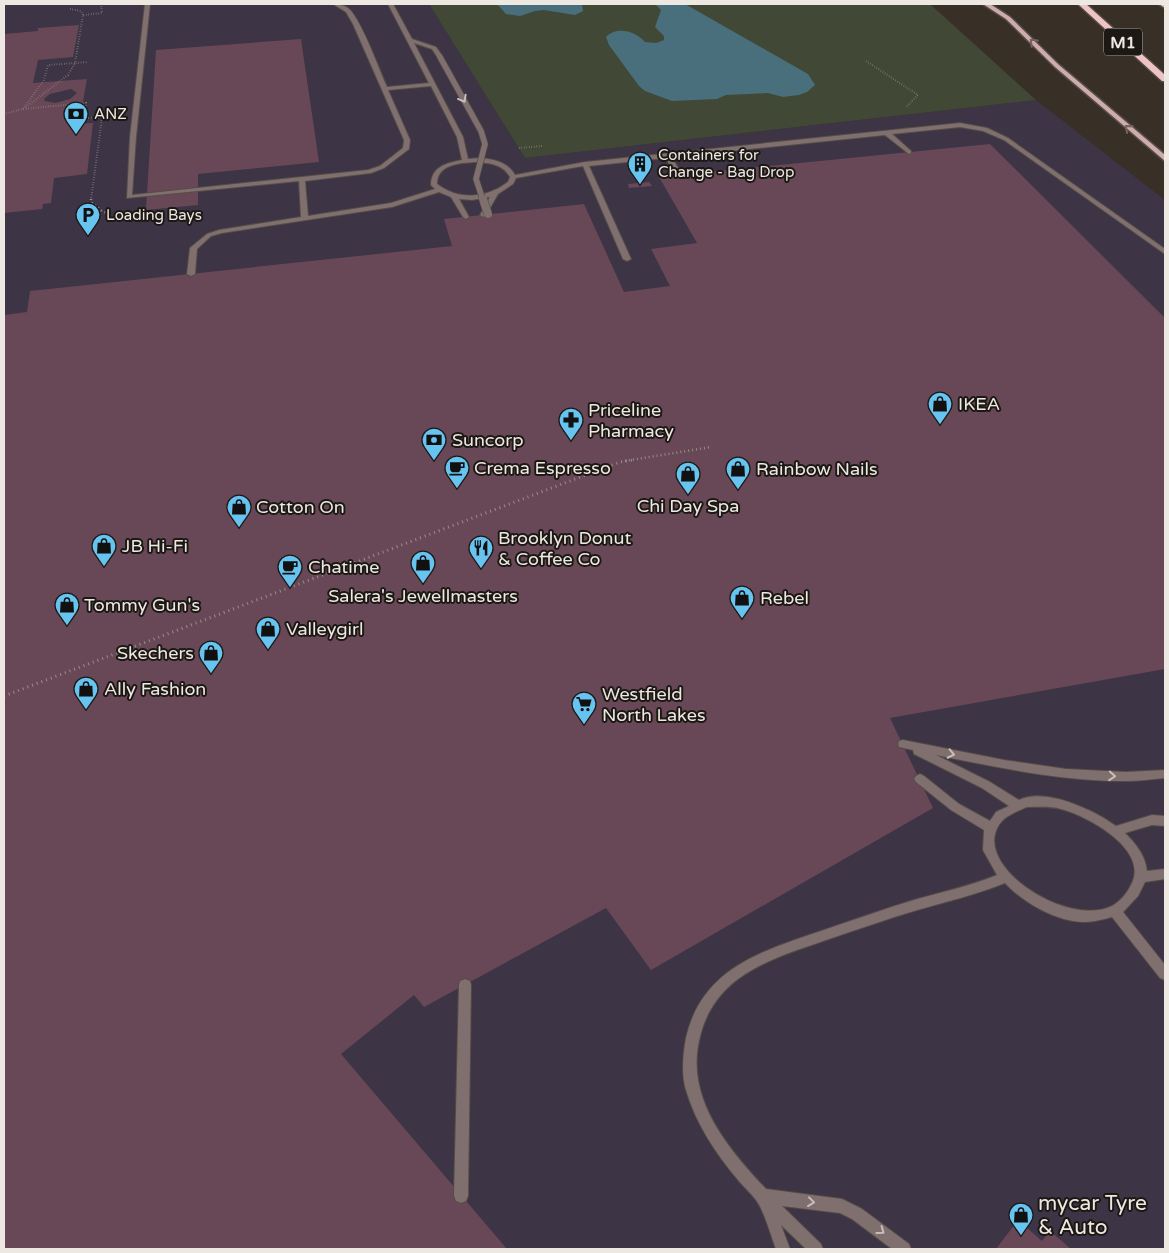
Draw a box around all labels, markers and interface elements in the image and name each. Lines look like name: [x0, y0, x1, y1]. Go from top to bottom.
road number: M1: [1104, 28, 1142, 56]
one-way arrow: [1029, 39, 1038, 48]
one-way arrow: [457, 94, 467, 103]
bank icon: ANZ: [63, 101, 89, 135]
place label: ANZ: [94, 105, 127, 123]
one-way arrow: [1124, 125, 1133, 134]
place label: Containers for Change - Bag Drop: [658, 146, 794, 181]
building icon: Containers for Change - Bag Drop: [627, 151, 653, 185]
parking icon: Loading Bays: [75, 202, 101, 236]
place label: Loading Bays: [106, 206, 202, 224]
shop icon: IKEA: [927, 391, 953, 425]
place label: IKEA: [958, 393, 1000, 415]
place label: Priceline Pharmacy: [588, 399, 674, 442]
pharmacy icon: Priceline Pharmacy: [558, 407, 584, 441]
bank icon: Suncorp: [421, 427, 447, 461]
place label: Suncorp: [452, 429, 524, 451]
cafe icon: Crema Espresso: [444, 455, 470, 489]
shop icon: Rainbow Nails: [725, 456, 751, 490]
place label: Crema Espresso: [474, 457, 611, 479]
place label: Rainbow Nails: [756, 458, 878, 480]
shop icon: Chi Day Spa: [675, 461, 701, 495]
shop icon: Cotton On: [226, 494, 252, 528]
place label: Chi Day Spa: [637, 495, 739, 517]
place label: Cotton On: [256, 496, 345, 518]
place label: Brooklyn Donut & Coffee Co: [498, 527, 631, 570]
shop icon: JB Hi-Fi: [91, 533, 117, 567]
place label: JB Hi-Fi: [122, 535, 188, 557]
restaurant icon: Brooklyn Donut & Coffee Co: [468, 535, 494, 569]
shop icon: Salera's Jewellmasters: [410, 550, 436, 584]
cafe icon: Chatime: [277, 554, 303, 588]
place label: Chatime: [308, 556, 379, 578]
place label: Salera's Jewellmasters: [328, 585, 518, 607]
shop icon: Rebel: [729, 585, 755, 619]
place label: Rebel: [760, 587, 809, 609]
shop icon: Tommy Gun's: [54, 592, 80, 626]
place label: Tommy Gun's: [84, 594, 200, 616]
shop icon: Valleygirl: [255, 616, 281, 650]
place label: Valleygirl: [286, 618, 363, 640]
shop icon: Skechers: [198, 640, 224, 674]
place label: Skechers: [117, 642, 194, 664]
shop icon: Ally Fashion: [73, 676, 99, 710]
place label: Ally Fashion: [104, 678, 206, 700]
place label: Westfield North Lakes: [602, 683, 706, 726]
supermarket icon: Westfield North Lakes: [571, 691, 597, 725]
one-way arrow: [947, 748, 956, 759]
one-way arrow: [1108, 770, 1116, 781]
place label: mycar Tyre & Auto: [1038, 1191, 1147, 1240]
one-way arrow: [807, 1196, 815, 1207]
shop icon: mycar Tyre & Auto: [1008, 1202, 1034, 1236]
one-way arrow: [875, 1225, 885, 1234]

